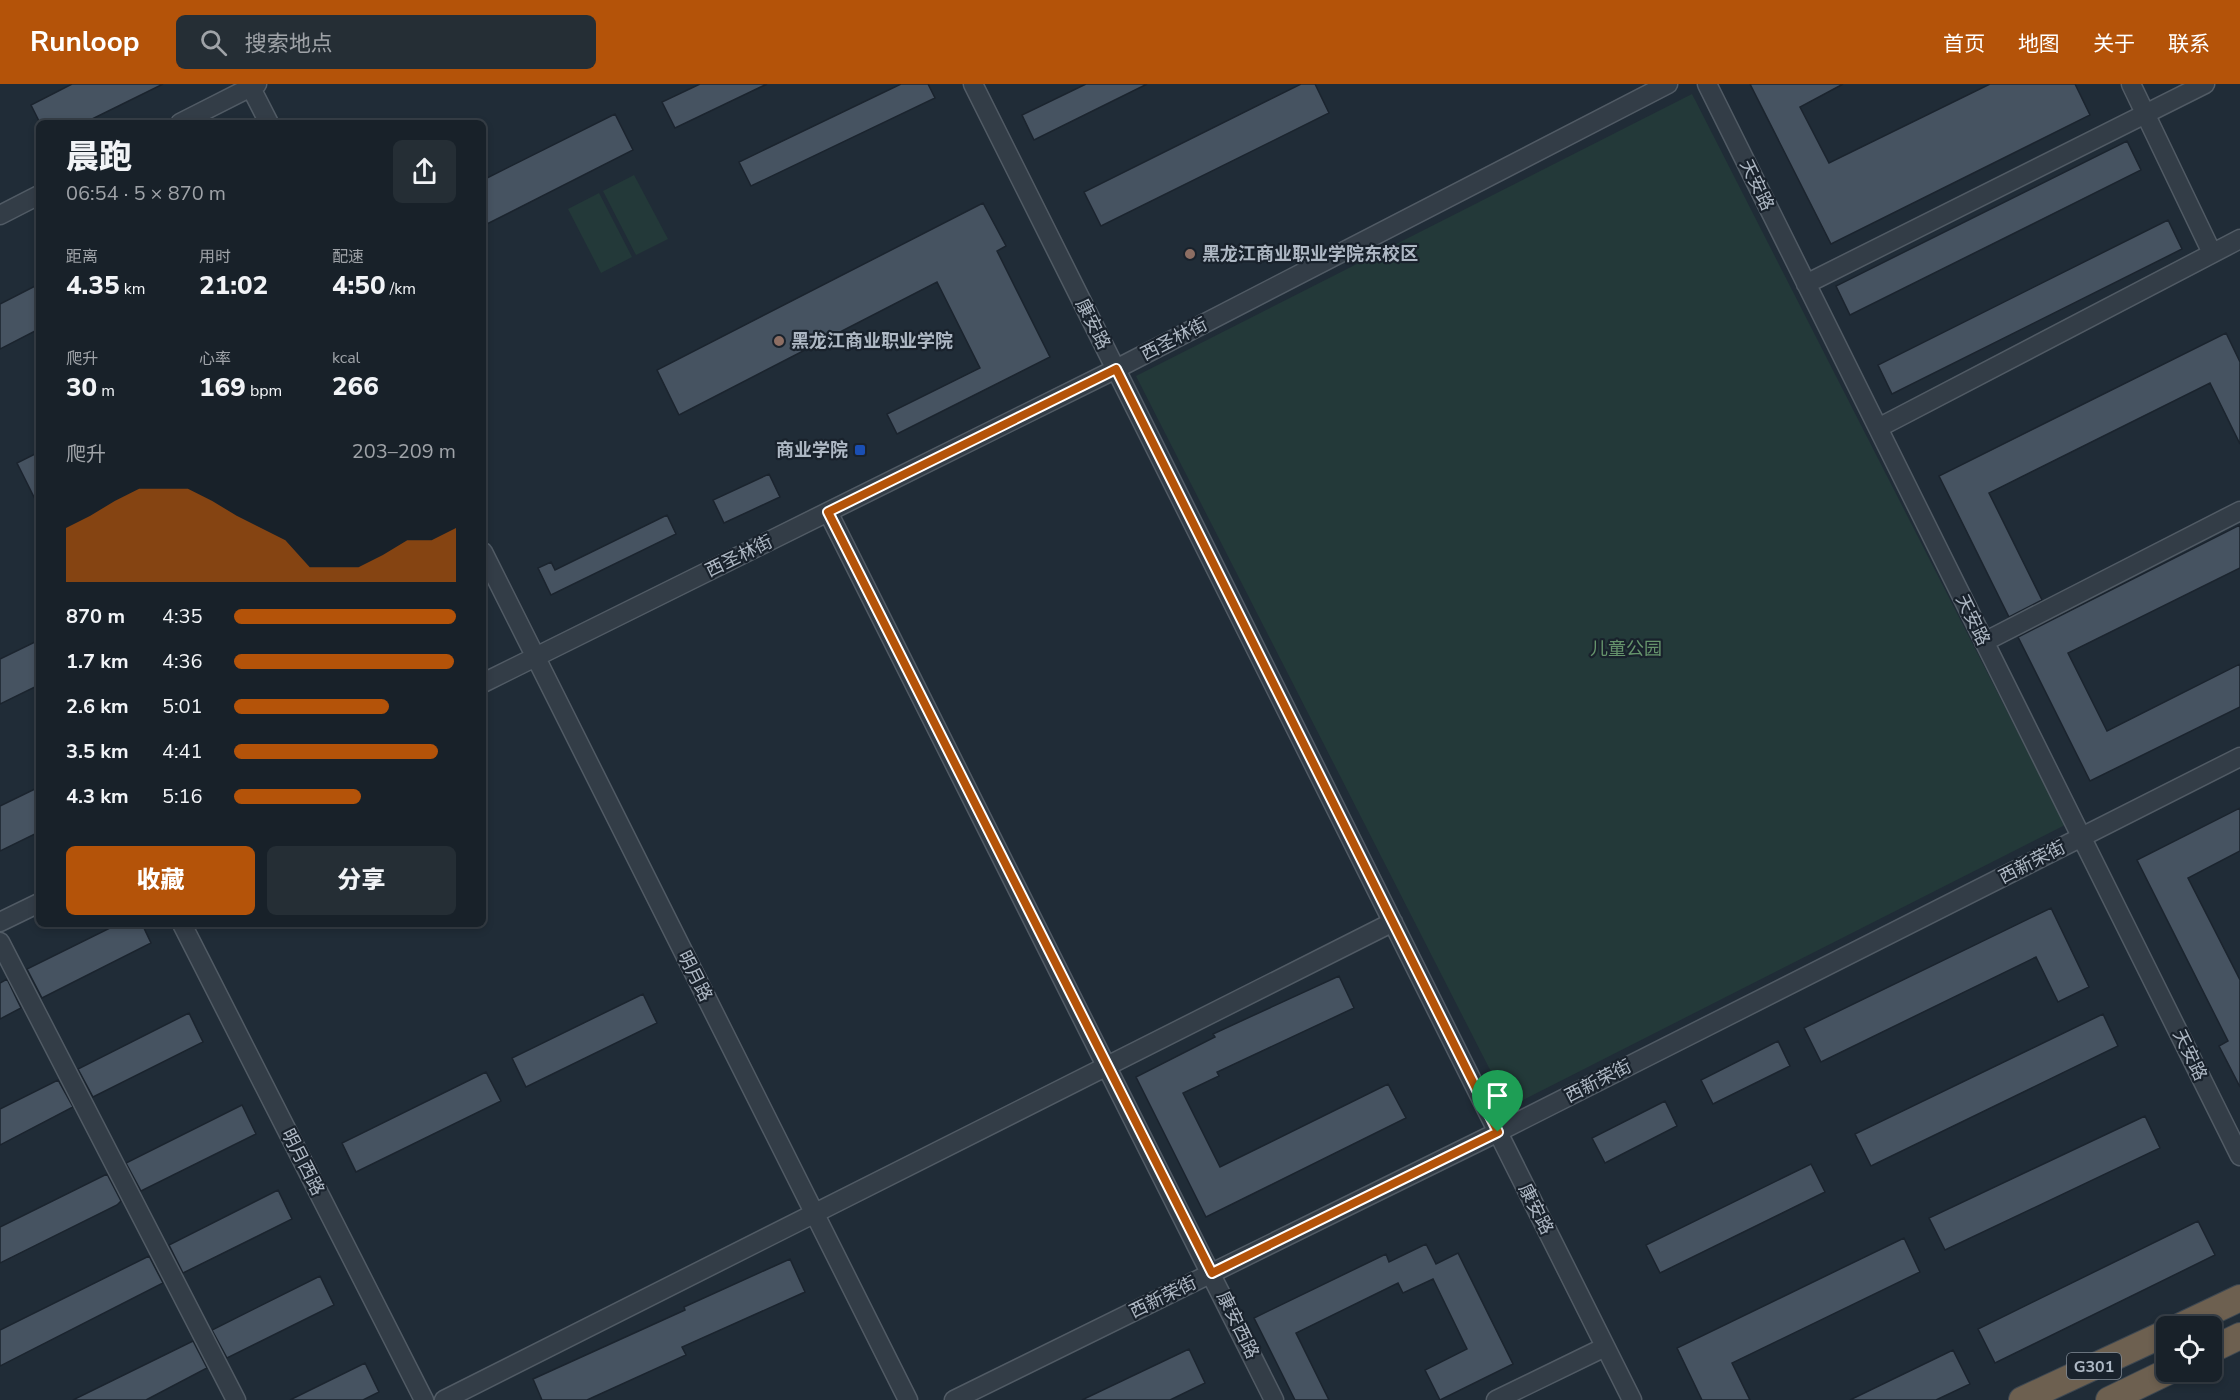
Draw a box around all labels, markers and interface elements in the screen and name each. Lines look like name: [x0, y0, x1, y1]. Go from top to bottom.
search box: [176, 15, 596, 69]
text: Runloop: [30, 23, 140, 61]
icon: search: [197, 26, 230, 59]
text: 搜索地点: [245, 29, 333, 59]
text: 首页: [1943, 30, 1985, 58]
text: 地图: [2018, 30, 2060, 58]
text: 关于: [2093, 30, 2135, 58]
text: 联系: [2168, 30, 2210, 58]
text: 晨跑: [66, 135, 132, 180]
button: share: [393, 140, 456, 203]
street label: 天安路: [1734, 155, 1780, 215]
text: 06:54 · 5 × 870 m: [66, 180, 226, 207]
place label: 黑龙江商业职业学院东校区: [1202, 242, 1418, 266]
text: 距离: [66, 246, 98, 268]
text: 用时: [199, 246, 231, 268]
text: 配速: [332, 246, 364, 268]
marker: 黑龙江商业职业学院东校区: [1183, 247, 1197, 261]
text: 4.35: [66, 268, 120, 303]
text: 21:02: [199, 268, 268, 303]
text: 4:50: [332, 268, 386, 303]
text: km: [120, 278, 145, 300]
text: /km: [386, 278, 416, 300]
street label: 康安路: [1070, 294, 1116, 354]
street label: 西圣林街: [1136, 312, 1212, 366]
place label: 黑龙江商业职业学院: [791, 329, 953, 353]
marker: 黑龙江商业职业学院: [772, 334, 786, 348]
text: kcal: [332, 347, 360, 369]
text: 爬升: [66, 348, 98, 370]
text: 心率: [199, 348, 231, 370]
text: 266: [332, 369, 379, 404]
text: 30: [66, 370, 97, 405]
text: 169: [199, 370, 246, 405]
text: m: [97, 380, 115, 402]
text: bpm: [246, 380, 282, 402]
text: 203–209 m: [352, 438, 456, 465]
place label: 商业学院: [776, 438, 848, 462]
text: 爬升: [66, 441, 106, 468]
marker: 商业学院: [853, 443, 867, 457]
street label: 西圣林街: [701, 529, 777, 583]
street label: 天安路: [1950, 590, 1996, 650]
text: 870 m: [66, 603, 125, 630]
text: 4:35: [162, 603, 203, 630]
park label: 儿童公园: [1590, 637, 1662, 661]
text: 1.7 km: [66, 648, 129, 675]
text: 4:36: [162, 648, 203, 675]
text: 2.6 km: [66, 693, 129, 720]
text: 5:01: [162, 693, 203, 720]
text: 3.5 km: [66, 738, 129, 765]
text: 4:41: [162, 738, 203, 765]
text: 4.3 km: [66, 783, 129, 810]
text: 5:16: [162, 783, 203, 810]
street label: 西新荣街: [1994, 835, 2070, 889]
button: 收藏: [66, 846, 255, 915]
button: 分享: [267, 846, 456, 915]
street label: 明月路: [672, 946, 718, 1006]
street label: 天安路: [2167, 1025, 2213, 1085]
street label: 西新荣街: [1560, 1054, 1636, 1108]
pin: [1472, 1070, 1523, 1132]
icon: arrive: [1481, 1079, 1514, 1112]
street label: 明月西路: [276, 1124, 330, 1200]
street label: 康安路: [1513, 1179, 1559, 1239]
street label: 西新荣街: [1125, 1270, 1201, 1324]
street label: 康安西路: [1211, 1287, 1265, 1363]
map controls: [2156, 1316, 2222, 1382]
button: locate: [2156, 1316, 2222, 1382]
road number: G301: [2067, 1353, 2121, 1379]

